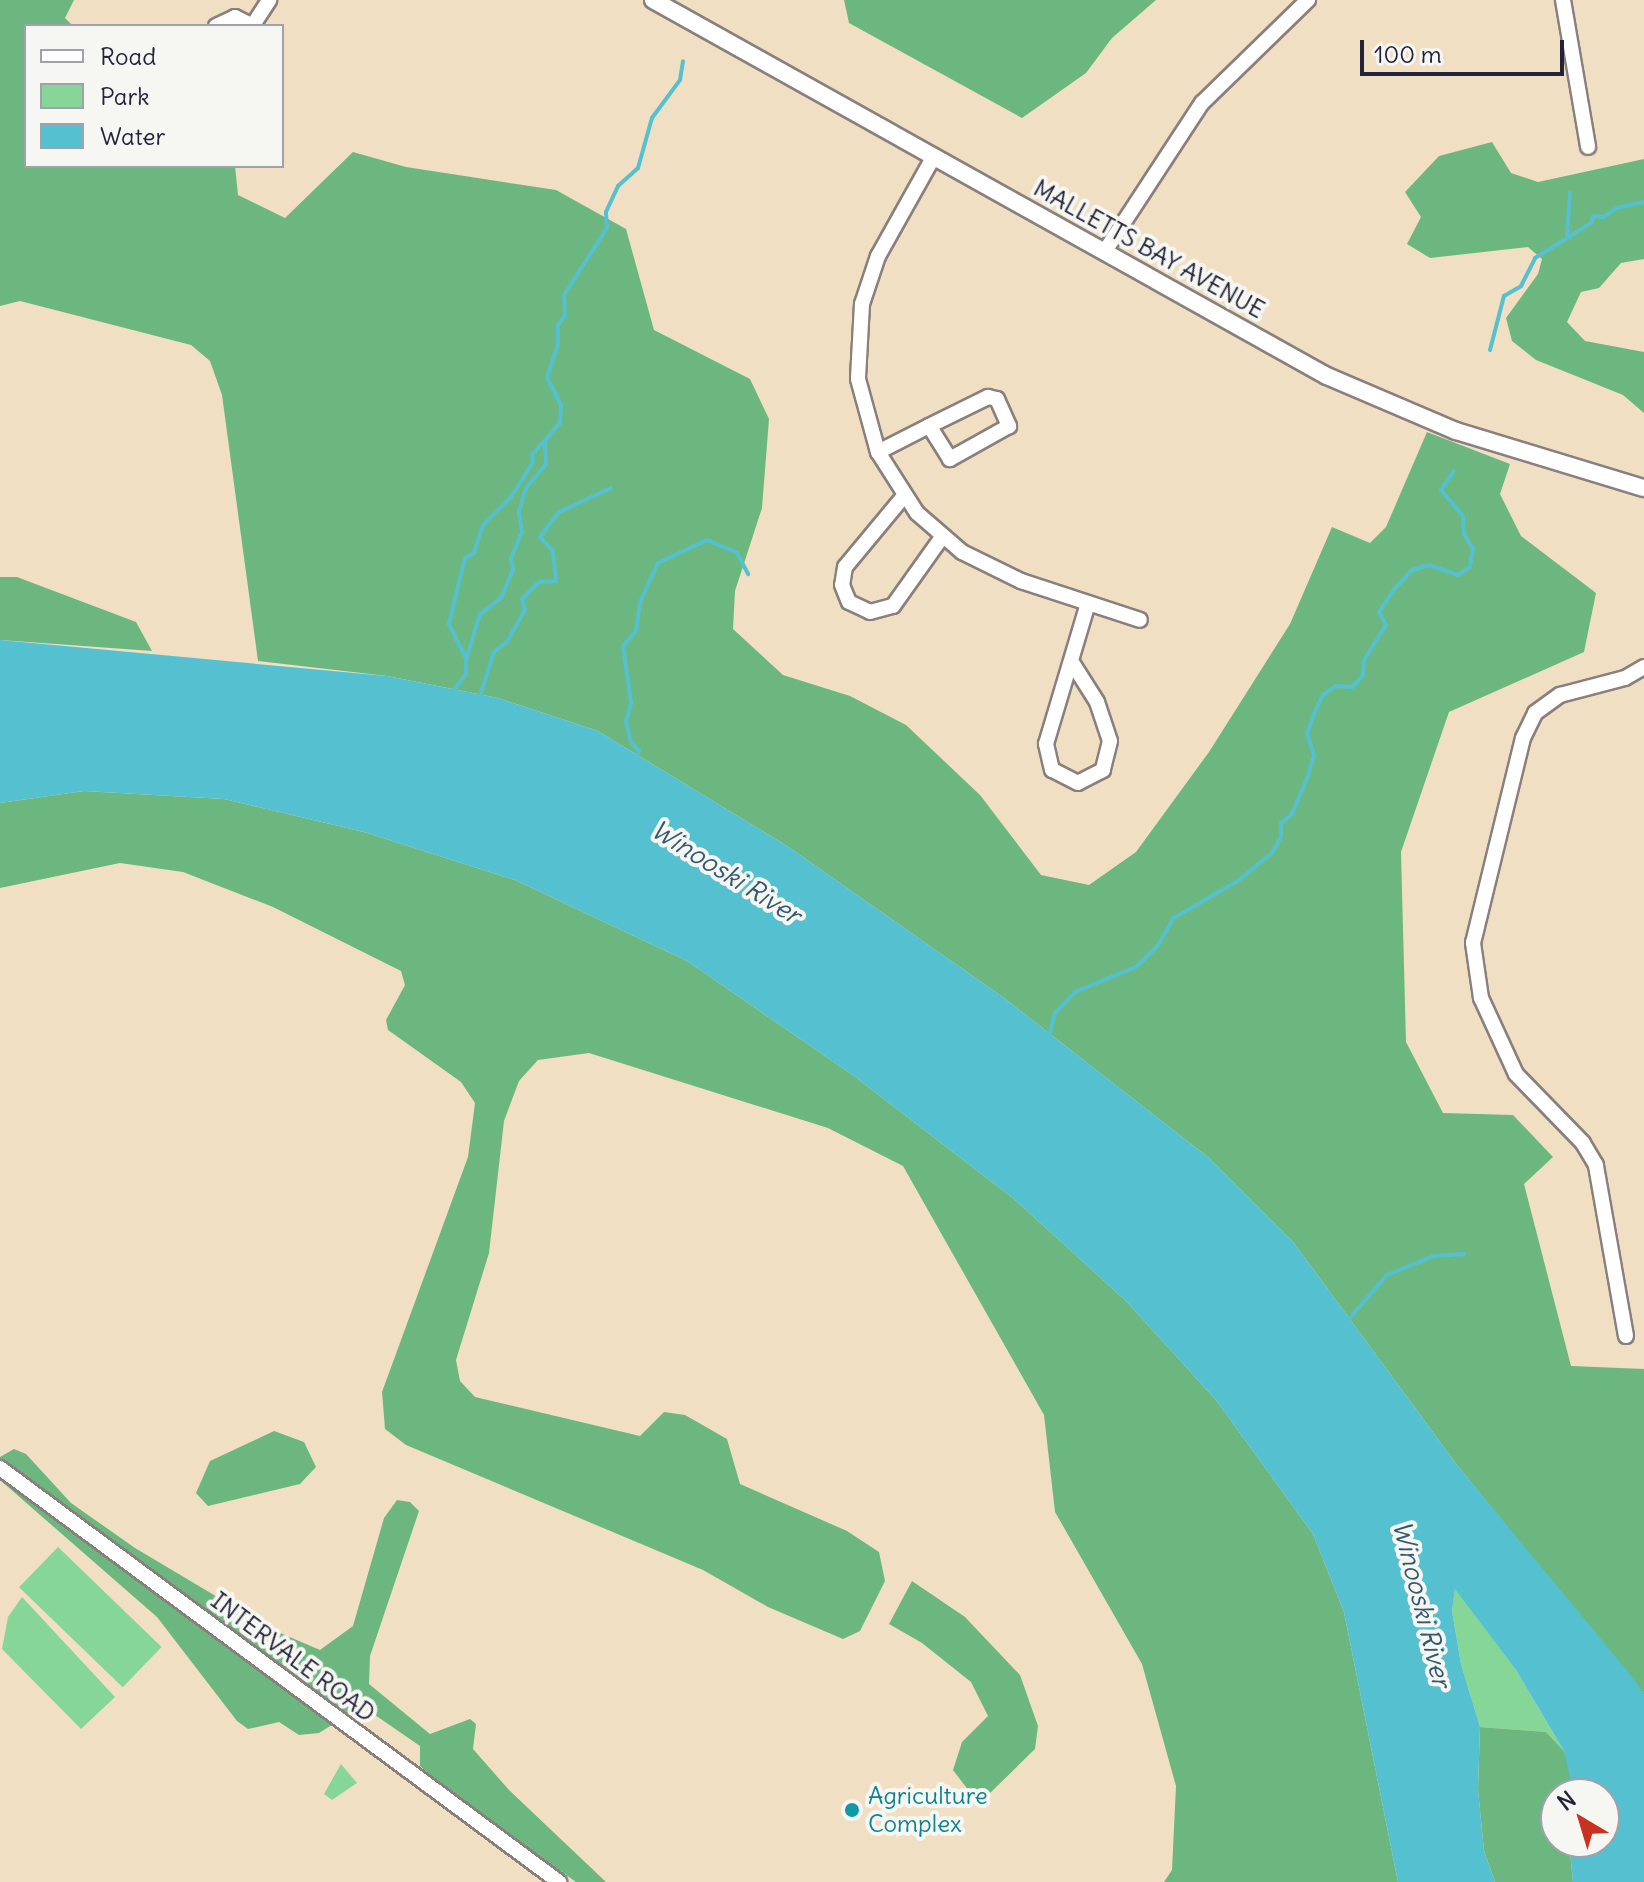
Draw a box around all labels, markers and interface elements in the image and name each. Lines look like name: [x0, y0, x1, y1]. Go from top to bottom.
legend: [24, 24, 284, 168]
scale bar: [1364, 24, 1568, 74]
text: 100 m: [1374, 39, 1442, 69]
text: Road: [100, 41, 156, 71]
text: Park: [100, 81, 150, 111]
text: Water: [100, 121, 165, 151]
street label: MALLETTS BAY AVENUE: [1029, 174, 1269, 324]
water label: Winooski River: [645, 814, 807, 930]
water label: Winooski River: [1386, 1518, 1458, 1690]
street label: INTERVALE ROAD: [205, 1586, 381, 1728]
north arrow: [1540, 1778, 1620, 1858]
place label: Agriculture Complex: [868, 1782, 988, 1838]
text: N: [1552, 1785, 1581, 1816]
marker: Agriculture Complex: [843, 1801, 861, 1819]

